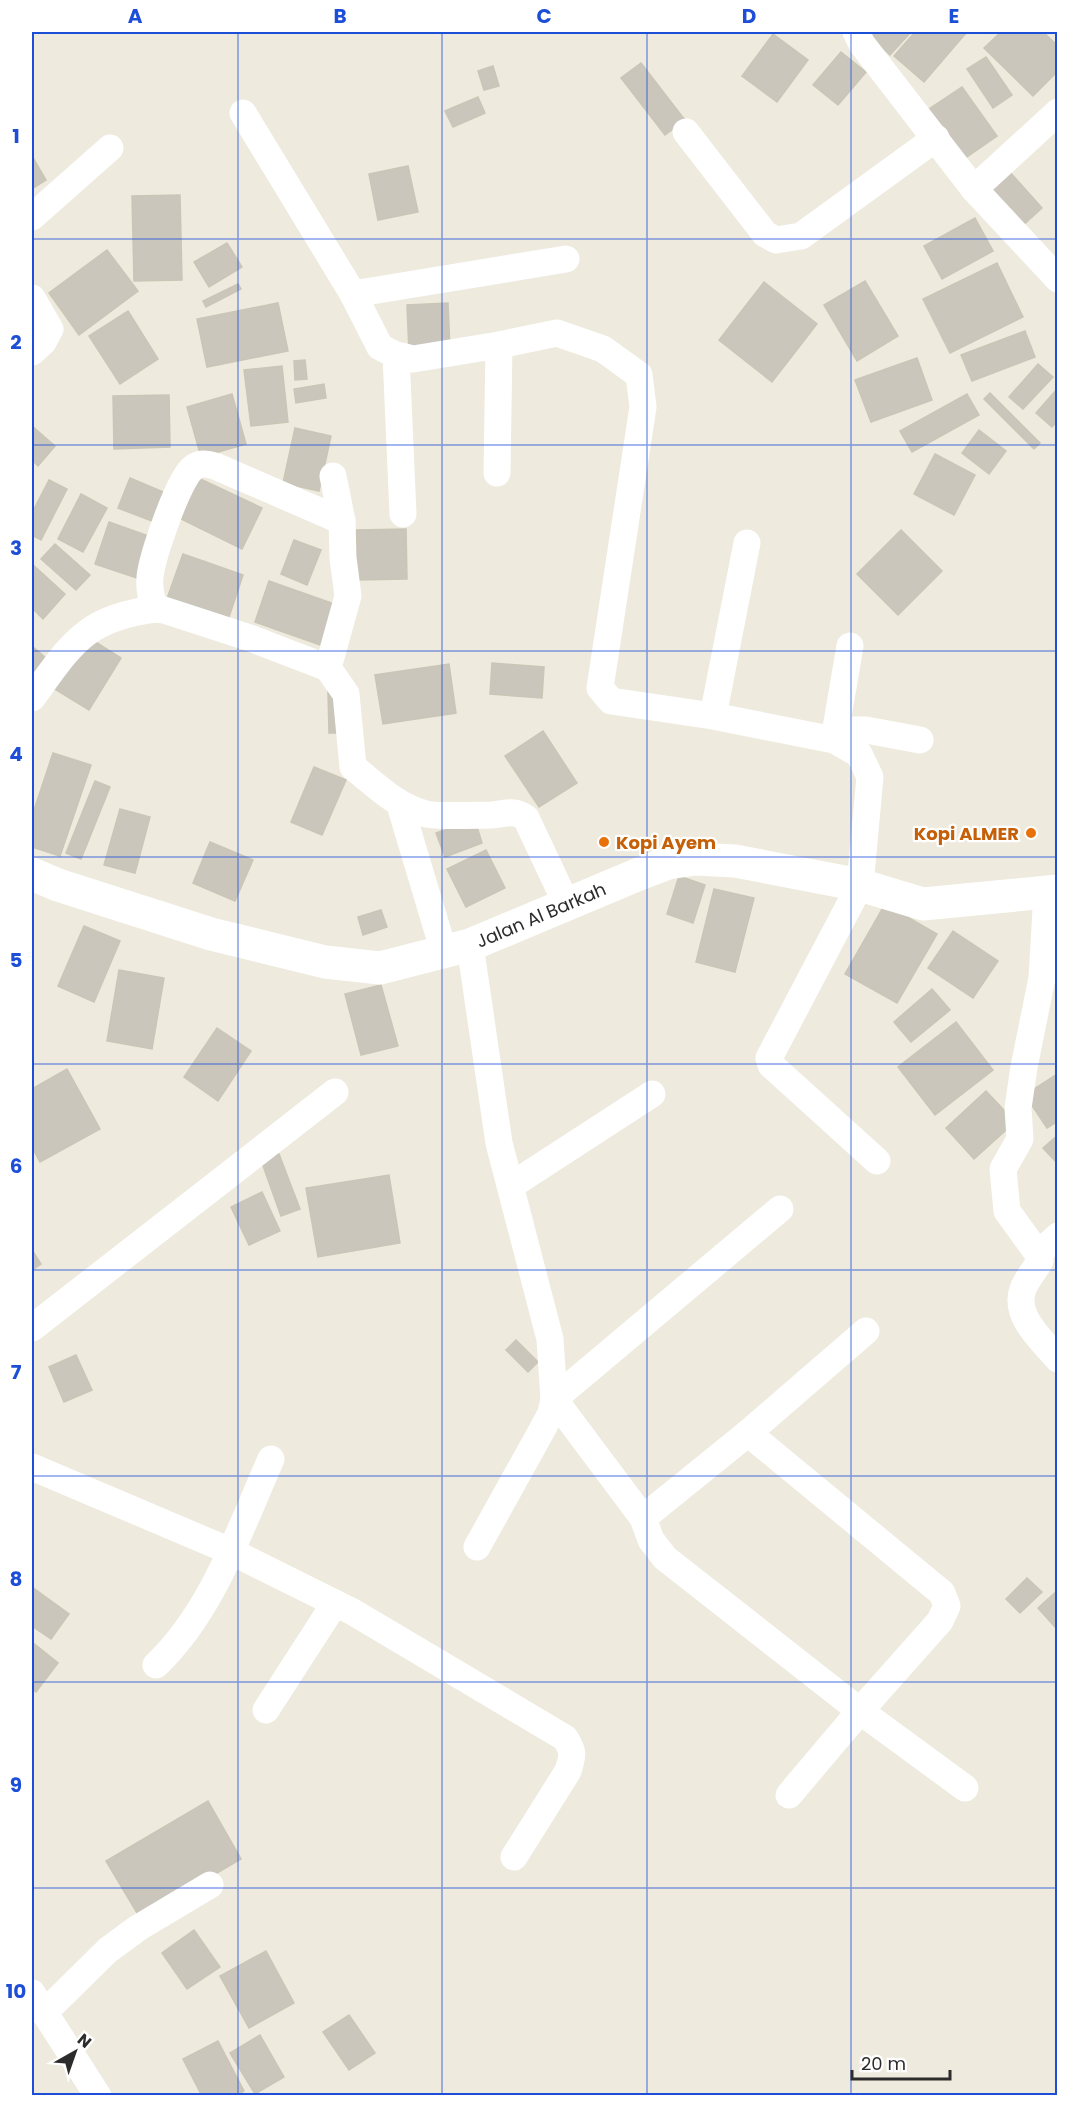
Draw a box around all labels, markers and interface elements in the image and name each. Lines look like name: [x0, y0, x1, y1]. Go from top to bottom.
text: A: [128, 2, 143, 30]
text: B: [333, 2, 347, 30]
text: C: [536, 2, 552, 30]
text: D: [742, 2, 756, 30]
text: E: [949, 2, 959, 30]
text: 1: [12, 122, 20, 150]
text: 2: [10, 328, 22, 356]
text: 3: [10, 534, 22, 562]
text: 4: [9, 740, 23, 768]
place label: Kopi ALMER: [914, 821, 1019, 846]
marker: Kopi ALMER: [1024, 826, 1038, 840]
place label: Kopi Ayem: [616, 830, 716, 855]
marker: Kopi Ayem: [597, 835, 611, 849]
street label: Jalan Al Barkah: [472, 876, 610, 954]
text: 5: [10, 946, 23, 974]
text: 6: [10, 1152, 22, 1180]
text: 7: [11, 1358, 22, 1386]
text: 8: [10, 1565, 22, 1593]
text: 9: [10, 1771, 22, 1799]
text: 10: [6, 1977, 26, 2005]
north arrow: [45, 2022, 105, 2082]
text: N: [72, 2028, 96, 2054]
scale bar: [852, 2043, 950, 2081]
text: 20 m: [861, 2051, 906, 2076]

